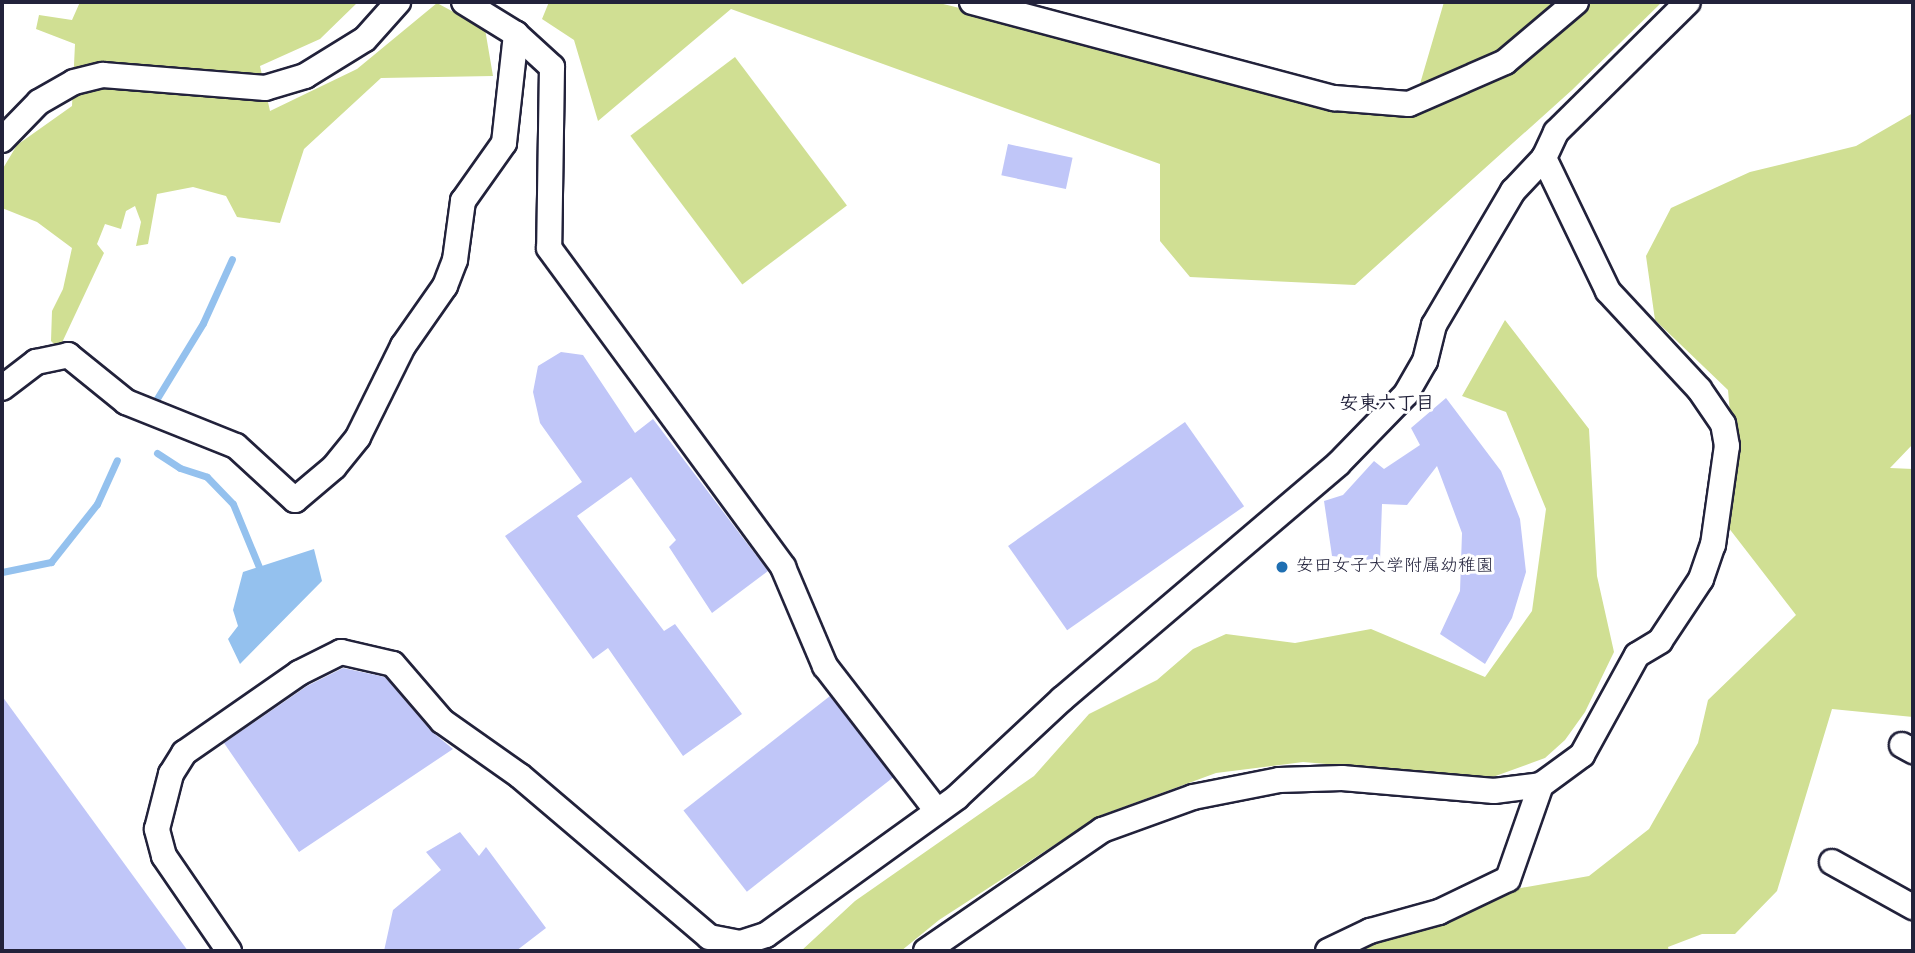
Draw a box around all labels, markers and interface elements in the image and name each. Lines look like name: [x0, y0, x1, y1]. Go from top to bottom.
district label: 安東六丁目: [1340, 394, 1434, 416]
place label: 安田女子大学附属幼稚園: [1296, 556, 1494, 578]
marker: 安田女子大学附属幼稚園: [1274, 559, 1290, 575]

